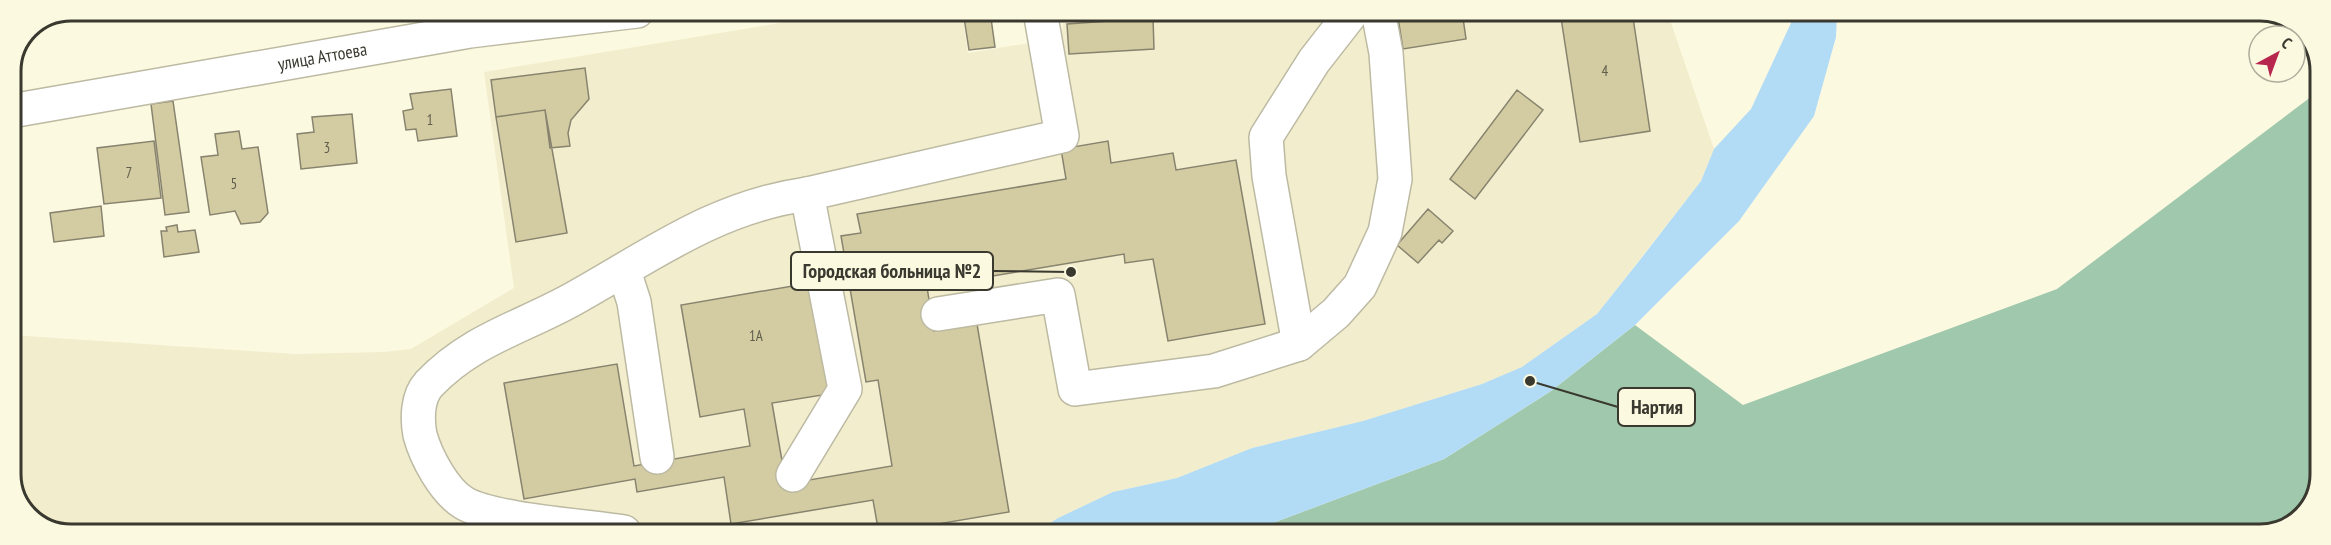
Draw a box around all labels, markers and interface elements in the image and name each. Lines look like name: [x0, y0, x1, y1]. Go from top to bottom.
north arrow: [2247, 24, 2307, 84]
text: С: [2278, 33, 2297, 53]
street label: улица Аттоева: [276, 37, 369, 75]
house number: 4: [1602, 61, 1609, 80]
house number: 1: [427, 110, 433, 129]
house number: 3: [324, 138, 330, 157]
house number: 7: [126, 163, 132, 182]
house number: 5: [231, 174, 237, 193]
callout: Городская больница №2: [791, 252, 993, 290]
text: Городская больница №2: [803, 258, 981, 284]
house number: 1А: [749, 326, 764, 345]
callout: Нартия: [1618, 388, 1695, 426]
text: Нартия: [1631, 394, 1683, 420]

